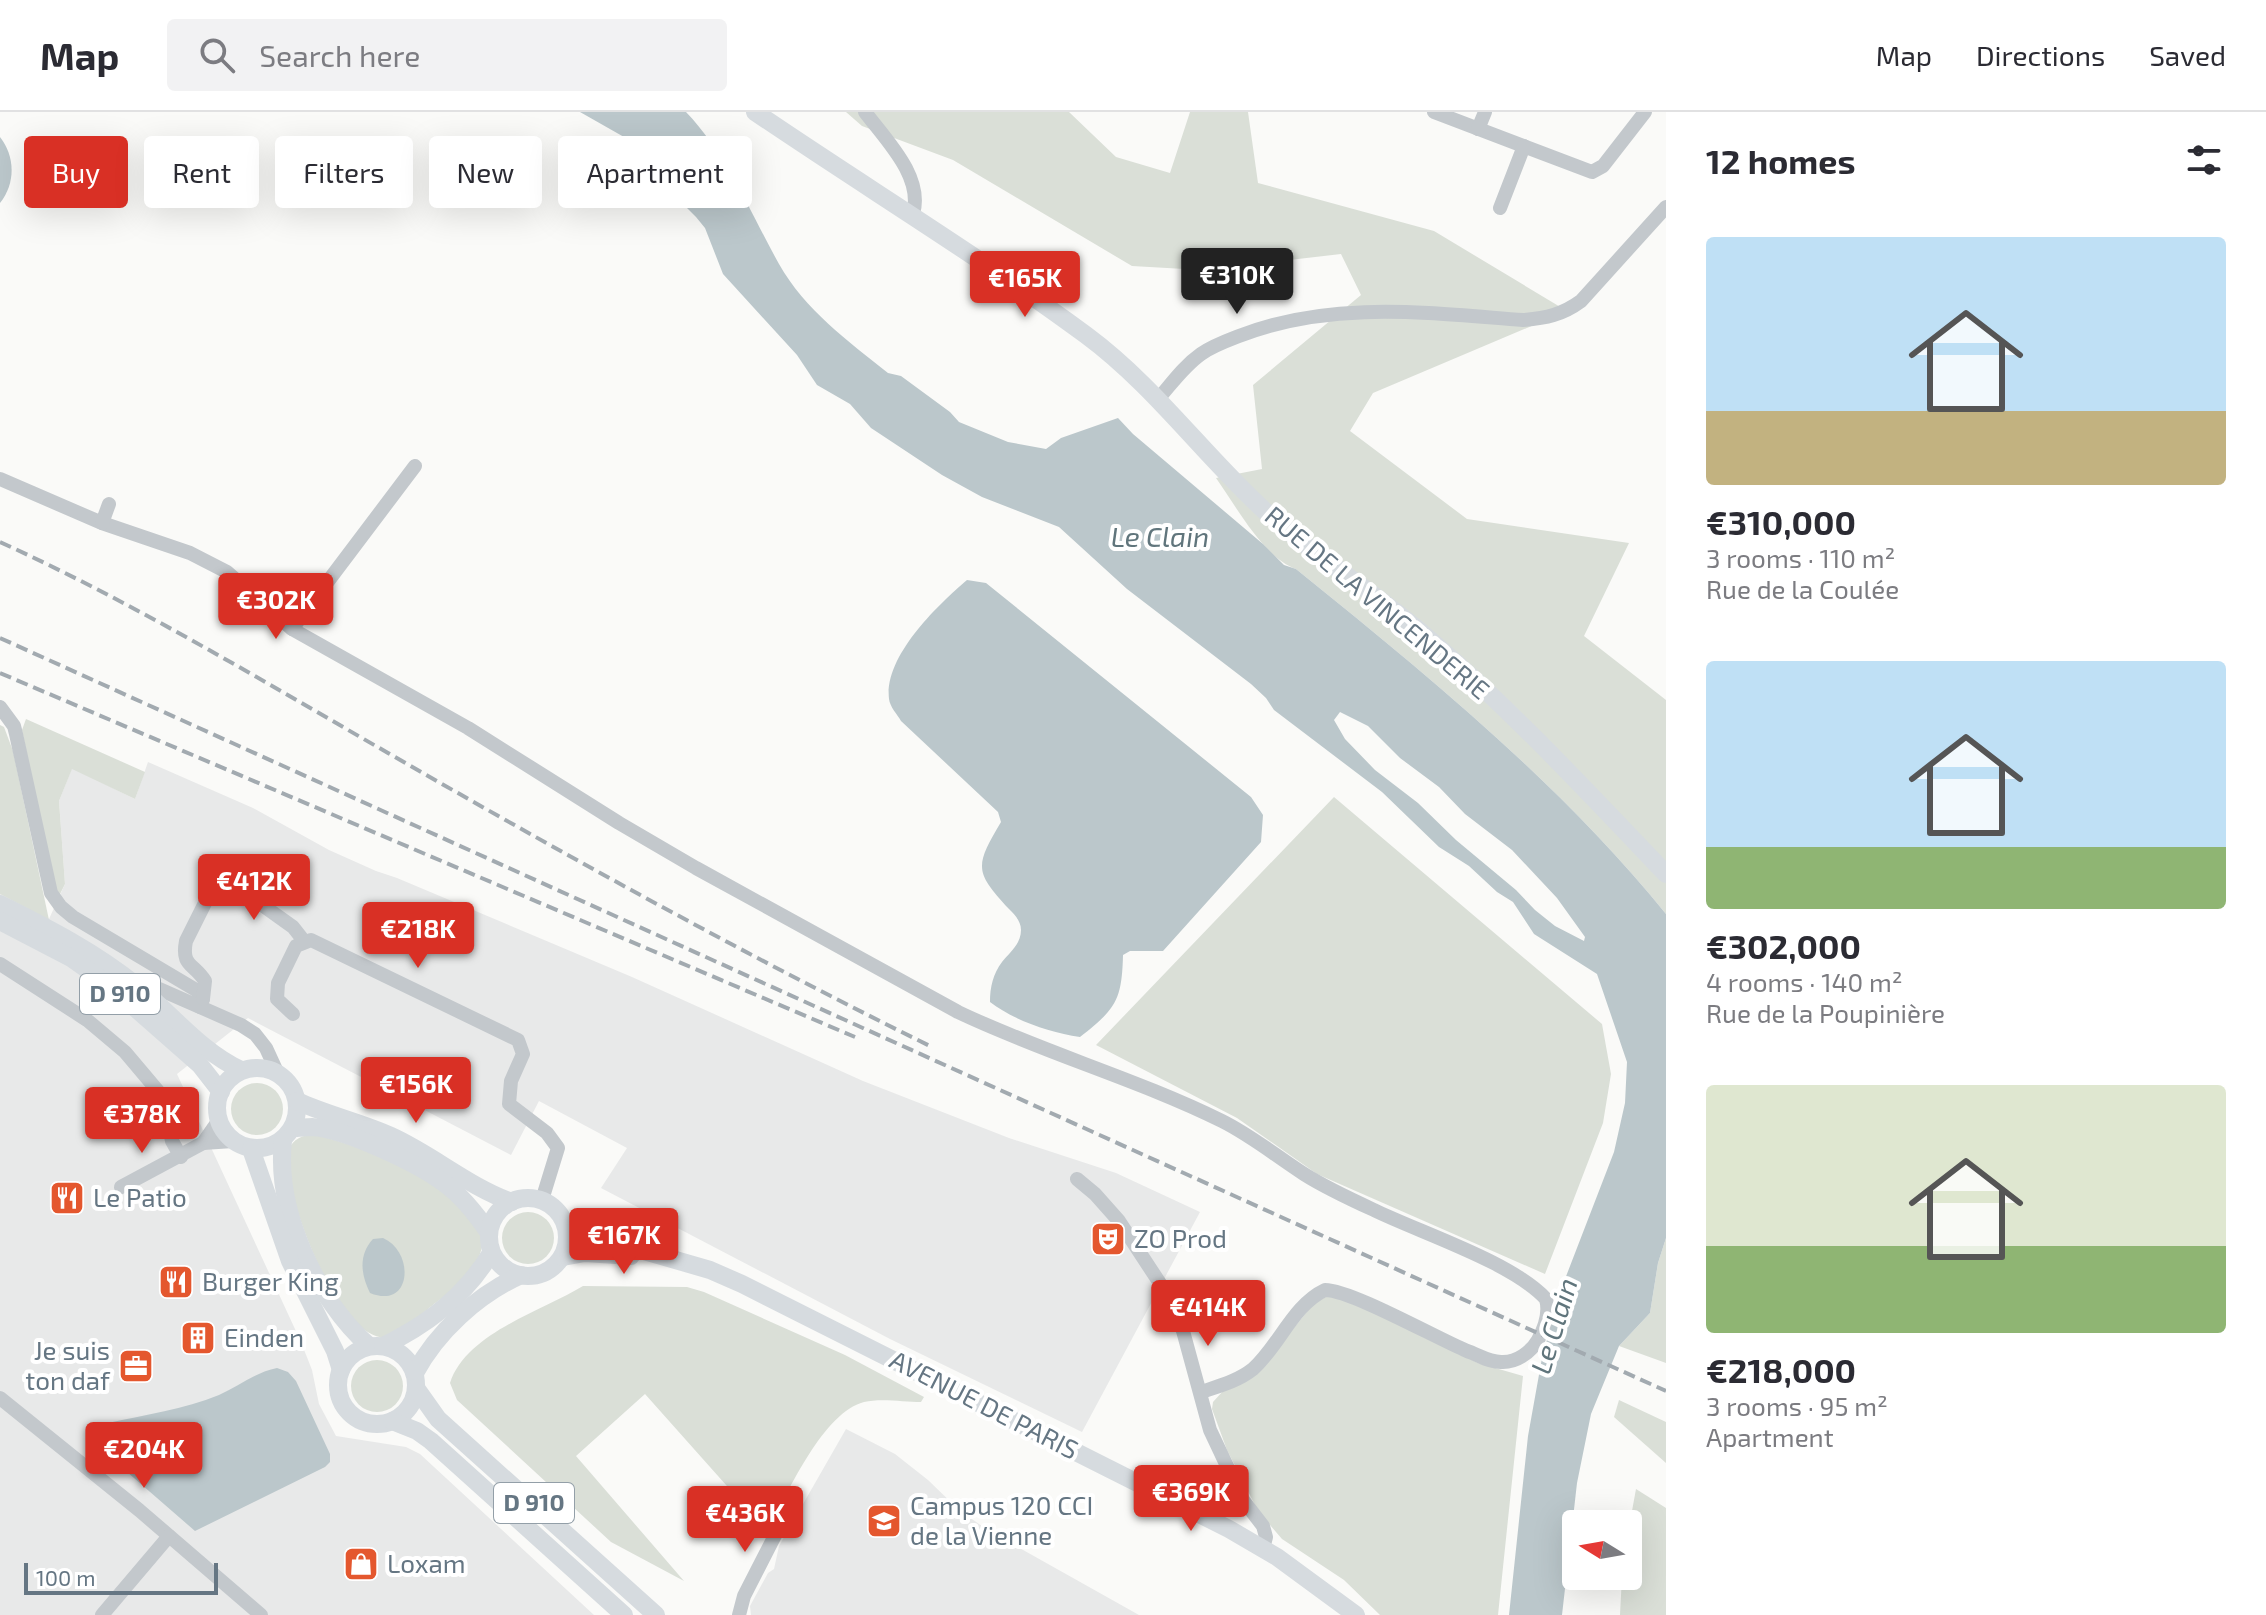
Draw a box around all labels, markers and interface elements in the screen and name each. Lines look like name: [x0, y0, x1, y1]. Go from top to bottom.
search box: [167, 19, 727, 91]
text: Map: [40, 32, 119, 78]
icon: search: [195, 33, 239, 77]
text: Search here: [259, 37, 420, 73]
text: Map: [1876, 38, 1932, 72]
text: Directions: [1976, 38, 2105, 72]
text: Saved: [2149, 38, 2226, 72]
chip: Buy: [24, 136, 128, 208]
chip: Rent: [144, 136, 259, 208]
chip: Filters: [275, 136, 413, 208]
chip: New: [429, 136, 542, 208]
chip: Apartment: [558, 136, 752, 208]
icon: filters: [2182, 138, 2226, 182]
text: 12 homes: [1706, 140, 1855, 181]
pin: €310K: [1181, 248, 1293, 316]
pin: €165K: [969, 251, 1081, 319]
text: €310K: [1199, 258, 1275, 289]
text: €165K: [988, 261, 1062, 292]
icon: home: [1894, 289, 2038, 433]
street label: RUE DE LA VINCENDERIE: [1259, 499, 1496, 705]
text: €310,000: [1706, 501, 1856, 542]
water label: Le Clain: [1111, 519, 1209, 553]
text: 3 rooms · 110 m²: [1706, 542, 1895, 573]
pin: €302K: [220, 573, 332, 641]
text: Rue de la Coulée: [1706, 573, 1899, 604]
text: €302K: [236, 583, 316, 614]
icon: home: [1894, 713, 2038, 857]
pin: €412K: [198, 854, 310, 922]
text: €412K: [216, 864, 292, 895]
pin: €218K: [362, 902, 474, 970]
text: €218K: [380, 912, 456, 943]
text: €302,000: [1706, 925, 1861, 966]
text: 4 rooms · 140 m²: [1706, 966, 1902, 997]
road number: D 910: [80, 974, 160, 1014]
text: Rue de la Poupinière: [1706, 997, 1945, 1028]
pin: €156K: [360, 1057, 472, 1125]
text: €156K: [379, 1067, 453, 1098]
pin: €378K: [86, 1087, 198, 1155]
text: €378K: [103, 1097, 181, 1128]
icon: home: [1894, 1137, 2038, 1281]
restaurant icon: Le Patio: [48, 1179, 86, 1217]
place label: Le Patio: [93, 1181, 187, 1212]
pin: €167K: [568, 1208, 680, 1276]
text: €167K: [587, 1218, 661, 1249]
theatre icon: ZO Prod: [1089, 1220, 1127, 1258]
place label: ZO Prod: [1134, 1222, 1227, 1253]
restaurant icon: Burger King: [157, 1263, 195, 1301]
place label: Burger King: [202, 1265, 339, 1296]
water label: Le Clain: [1522, 1274, 1584, 1378]
pin: €414K: [1152, 1280, 1264, 1348]
text: €414K: [1169, 1290, 1247, 1321]
building icon: Einden: [179, 1319, 217, 1357]
place label: Einden: [224, 1321, 304, 1352]
place label: Je suis ton daf: [25, 1334, 111, 1395]
street label: AVENUE DE PARIS: [885, 1343, 1084, 1465]
office icon: Je suis ton daf: [117, 1347, 155, 1385]
text: €218,000: [1706, 1349, 1856, 1390]
text: 3 rooms · 95 m²: [1706, 1390, 1888, 1421]
text: Apartment: [1706, 1421, 1834, 1452]
pin: €204K: [88, 1422, 200, 1490]
text: €204K: [103, 1432, 185, 1463]
pin: €369K: [1135, 1465, 1247, 1533]
text: €369K: [1152, 1475, 1230, 1506]
road number: D 910: [494, 1483, 574, 1523]
pin: €436K: [689, 1486, 801, 1554]
place label: Campus 120 CCI de la Vienne: [910, 1489, 1093, 1550]
text: €436K: [705, 1496, 785, 1527]
school or university icon: Campus 120 CCI de la Vienne: [865, 1502, 903, 1540]
north arrow: [1562, 1510, 1642, 1590]
map controls: [1562, 1510, 1642, 1590]
shop icon: Loxam: [342, 1545, 380, 1583]
place label: Loxam: [387, 1547, 466, 1578]
scale bar: [24, 1559, 218, 1595]
text: 100 m: [36, 1564, 95, 1590]

